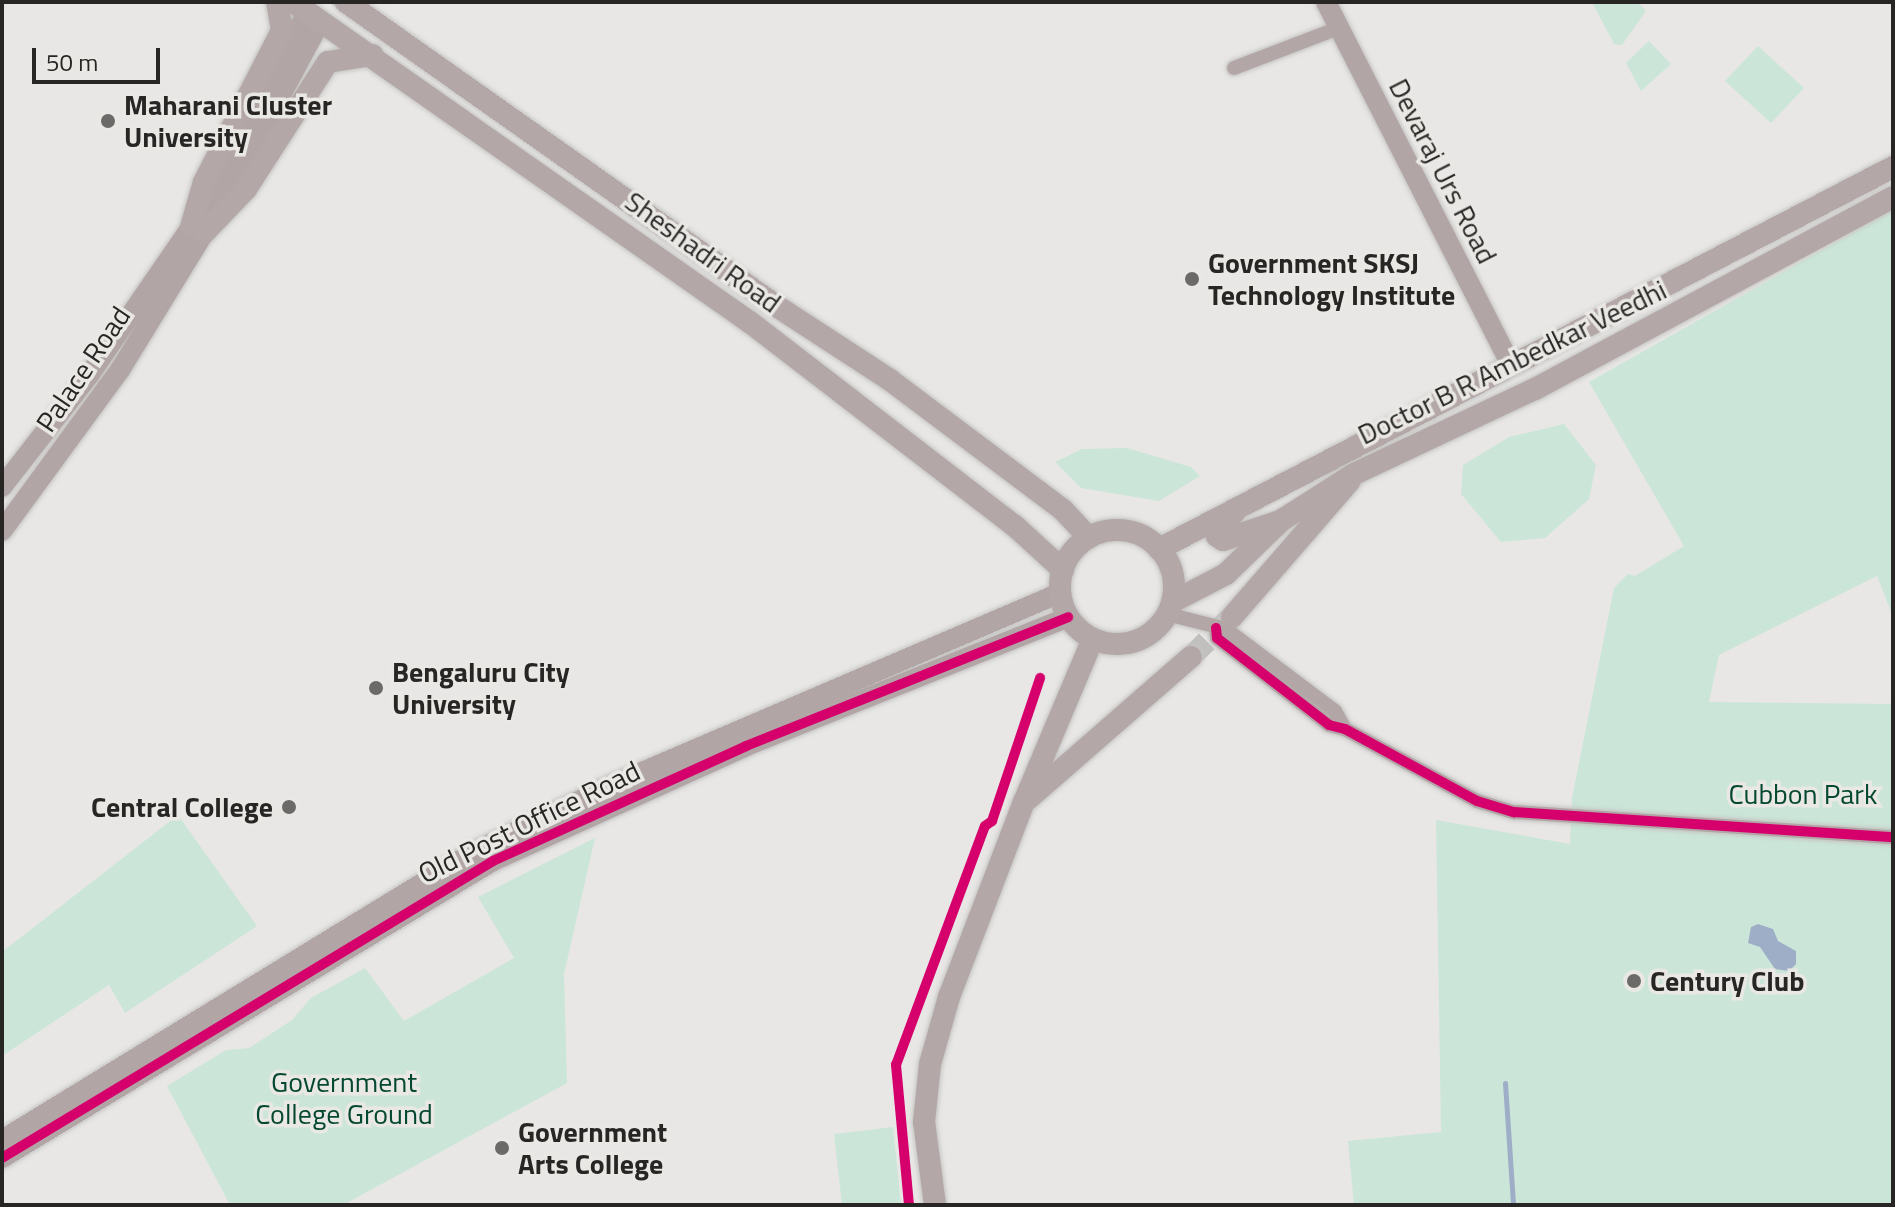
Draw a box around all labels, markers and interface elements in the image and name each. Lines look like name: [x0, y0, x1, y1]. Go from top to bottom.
scale bar: [36, 32, 164, 82]
text: 50 m: [46, 44, 98, 80]
street label: Devaraj Urs Road: [1382, 73, 1504, 269]
place label: Maharani Cluster University: [124, 88, 332, 154]
marker: Maharani Cluster University: [99, 112, 117, 130]
street label: Sheshadri Road: [619, 184, 787, 320]
place label: Government SKSJ Technology Institute: [1208, 246, 1455, 312]
marker: Government SKSJ Technology Institute: [1183, 270, 1201, 288]
street label: Doctor B R Ambedkar Veedhi: [1352, 273, 1672, 451]
street label: Palace Road: [29, 300, 137, 438]
place label: Bengaluru City University: [392, 655, 570, 721]
marker: Bengaluru City University: [367, 679, 385, 697]
street label: Old Post Office Road: [413, 754, 645, 890]
park label: Cubbon Park: [1729, 777, 1877, 811]
place label: Central College: [91, 790, 273, 824]
marker: Central College: [280, 798, 298, 816]
place label: Century Club: [1650, 964, 1804, 998]
marker: Century Club: [1625, 972, 1643, 990]
park label: Government College Ground: [255, 1065, 433, 1131]
place label: Government Arts College: [518, 1115, 667, 1181]
marker: Government Arts College: [493, 1139, 511, 1157]

